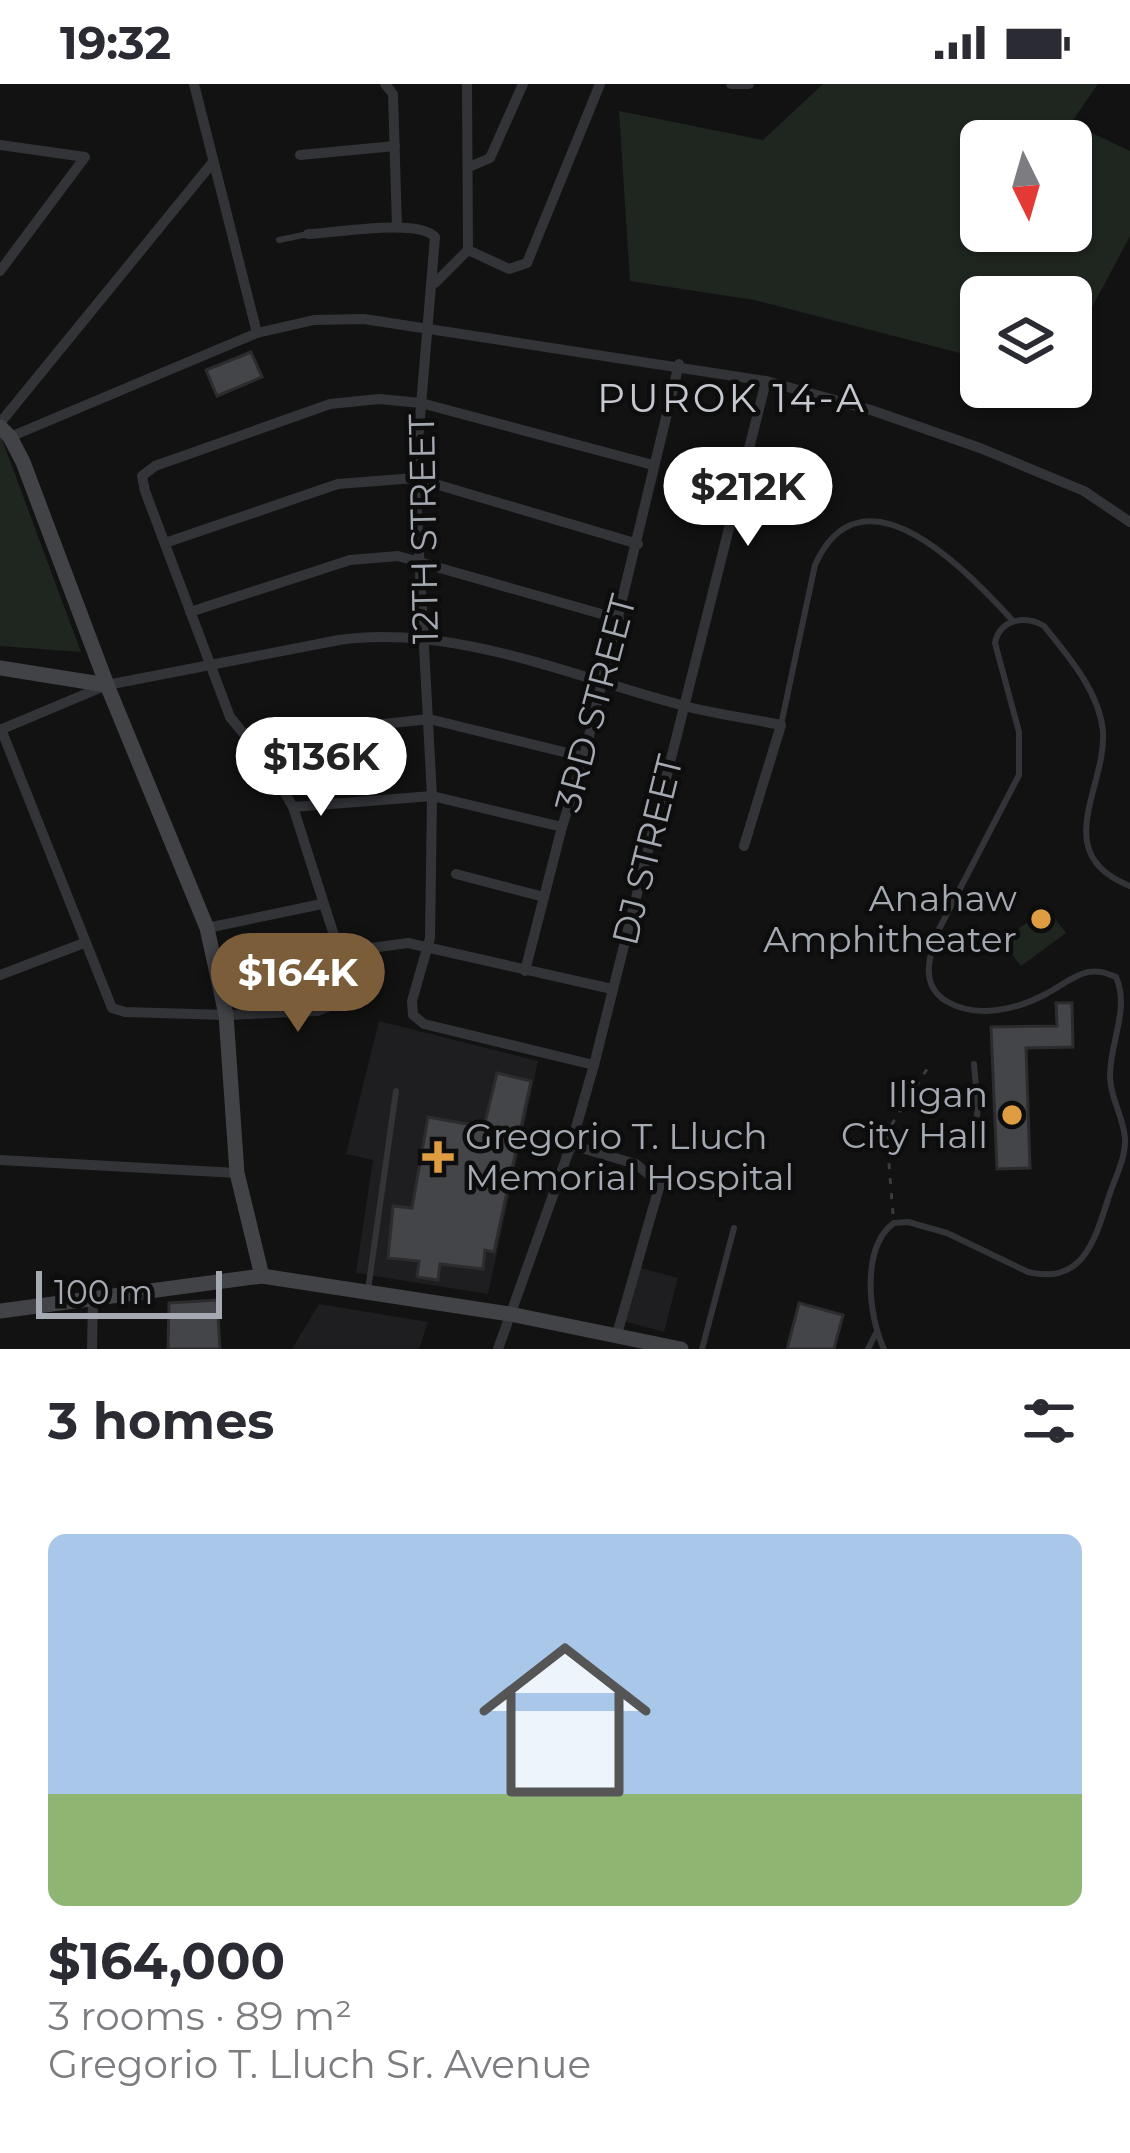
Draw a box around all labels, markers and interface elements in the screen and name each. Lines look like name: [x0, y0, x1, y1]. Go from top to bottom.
text: 19:32: [60, 15, 171, 70]
north arrow: [960, 120, 1092, 252]
map controls: [960, 120, 1092, 408]
button: layers: [960, 276, 1092, 408]
district label: PUROK 14-A: [597, 374, 867, 422]
street label: 12TH STREET: [399, 413, 447, 644]
pin: $212K: [664, 447, 832, 549]
text: $212K: [690, 462, 806, 510]
street label: 3RD STREET: [545, 589, 645, 816]
pin: $136K: [237, 717, 405, 819]
text: $136K: [263, 732, 379, 780]
street label: DJ STREET: [602, 750, 692, 949]
place label: Anahaw Amphitheater: [763, 876, 1017, 961]
marker: Anahaw Amphitheater: [1028, 906, 1054, 932]
pin: $164K: [214, 933, 382, 1035]
text: $164K: [238, 948, 358, 996]
place label: Iligan City Hall: [841, 1072, 988, 1157]
marker: Iligan City Hall: [999, 1102, 1025, 1128]
place label: Gregorio T. Lluch Memorial Hospital: [465, 1114, 794, 1199]
marker: Gregorio T. Lluch Memorial Hospital: [422, 1141, 454, 1173]
scale bar: [36, 1265, 222, 1318]
text: 100 m: [54, 1272, 153, 1312]
icon: filters: [1016, 1388, 1082, 1454]
text: 3 homes: [48, 1390, 274, 1452]
icon: home: [457, 1612, 673, 1828]
text: $164,000: [48, 1930, 285, 1992]
text: 3 rooms · 89 m²: [48, 1992, 352, 2040]
text: Gregorio T. Lluch Sr. Avenue: [48, 2040, 591, 2088]

